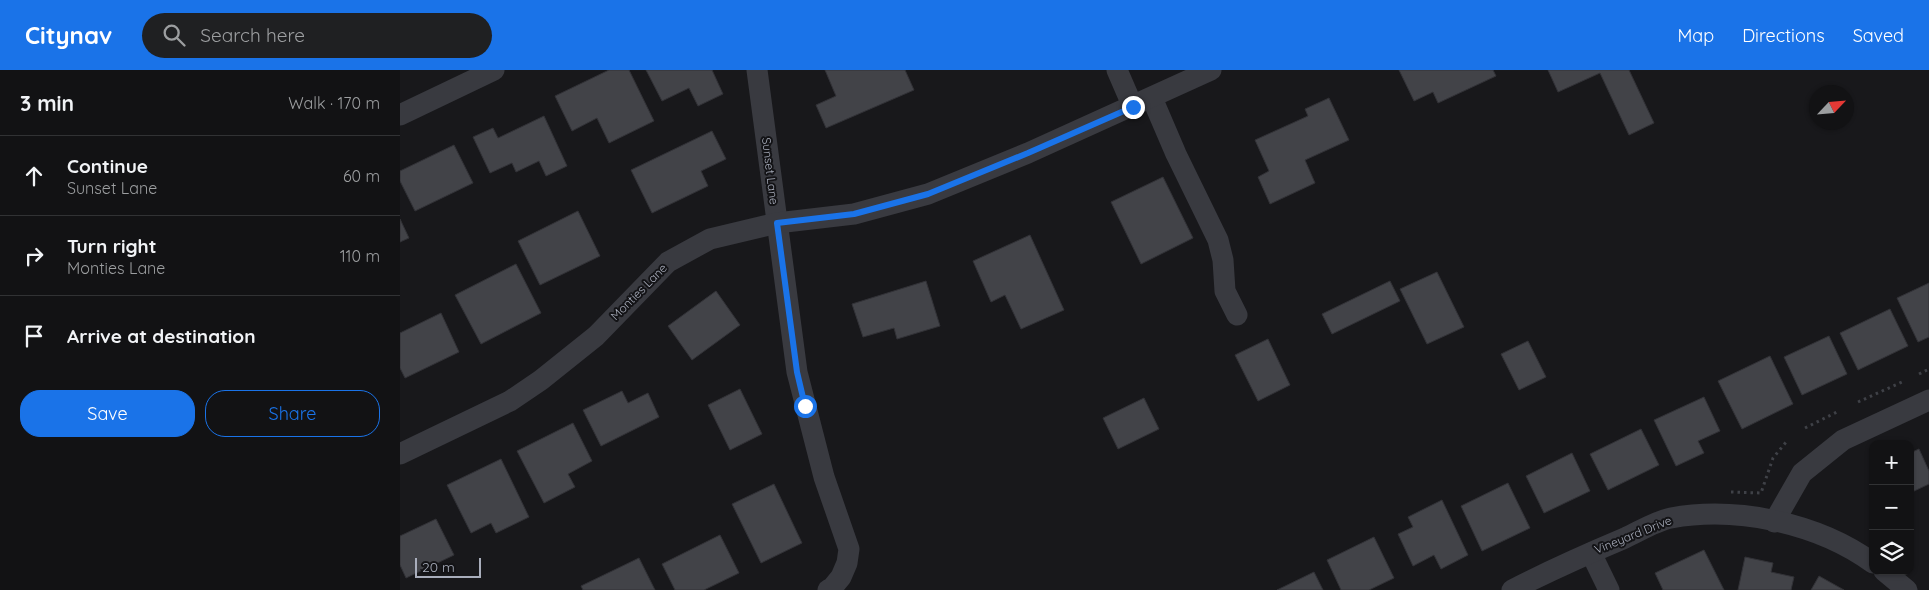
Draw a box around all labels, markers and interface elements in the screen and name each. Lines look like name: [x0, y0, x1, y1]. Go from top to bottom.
search box: [142, 13, 492, 58]
text: Citynav: [25, 20, 112, 50]
icon: search: [160, 21, 188, 49]
text: Search here: [200, 23, 305, 47]
text: Map: [1677, 24, 1714, 47]
text: Directions: [1742, 24, 1825, 47]
text: Saved: [1853, 24, 1904, 47]
north arrow: [1809, 85, 1854, 130]
text: 3 min: [20, 90, 74, 116]
text: Walk · 170 m: [288, 93, 380, 113]
route end: [1122, 96, 1145, 119]
street label: Sunset Lane: [759, 136, 782, 206]
text: Continue: [67, 154, 148, 178]
icon: ahead: [20, 162, 48, 190]
text: 60 m: [343, 166, 380, 186]
text: Sunset Lane: [67, 178, 157, 198]
text: Turn right: [67, 234, 156, 258]
icon: right: [20, 242, 48, 270]
text: 110 m: [340, 246, 380, 266]
text: Monties Lane: [67, 258, 165, 278]
street label: Monties Lane: [607, 260, 670, 323]
icon: arrive: [20, 322, 48, 350]
text: Arrive at destination: [67, 324, 256, 348]
button: Save: [20, 390, 195, 437]
button: Share: [205, 390, 380, 437]
route start: [794, 395, 817, 418]
map controls: [1869, 440, 1914, 575]
button: +: [1869, 440, 1914, 485]
button: −: [1869, 485, 1914, 530]
street label: Vineyard Drive: [1592, 512, 1674, 557]
button: layers: [1869, 530, 1914, 575]
scale bar: [415, 555, 481, 578]
text: 20 m: [422, 558, 455, 576]

